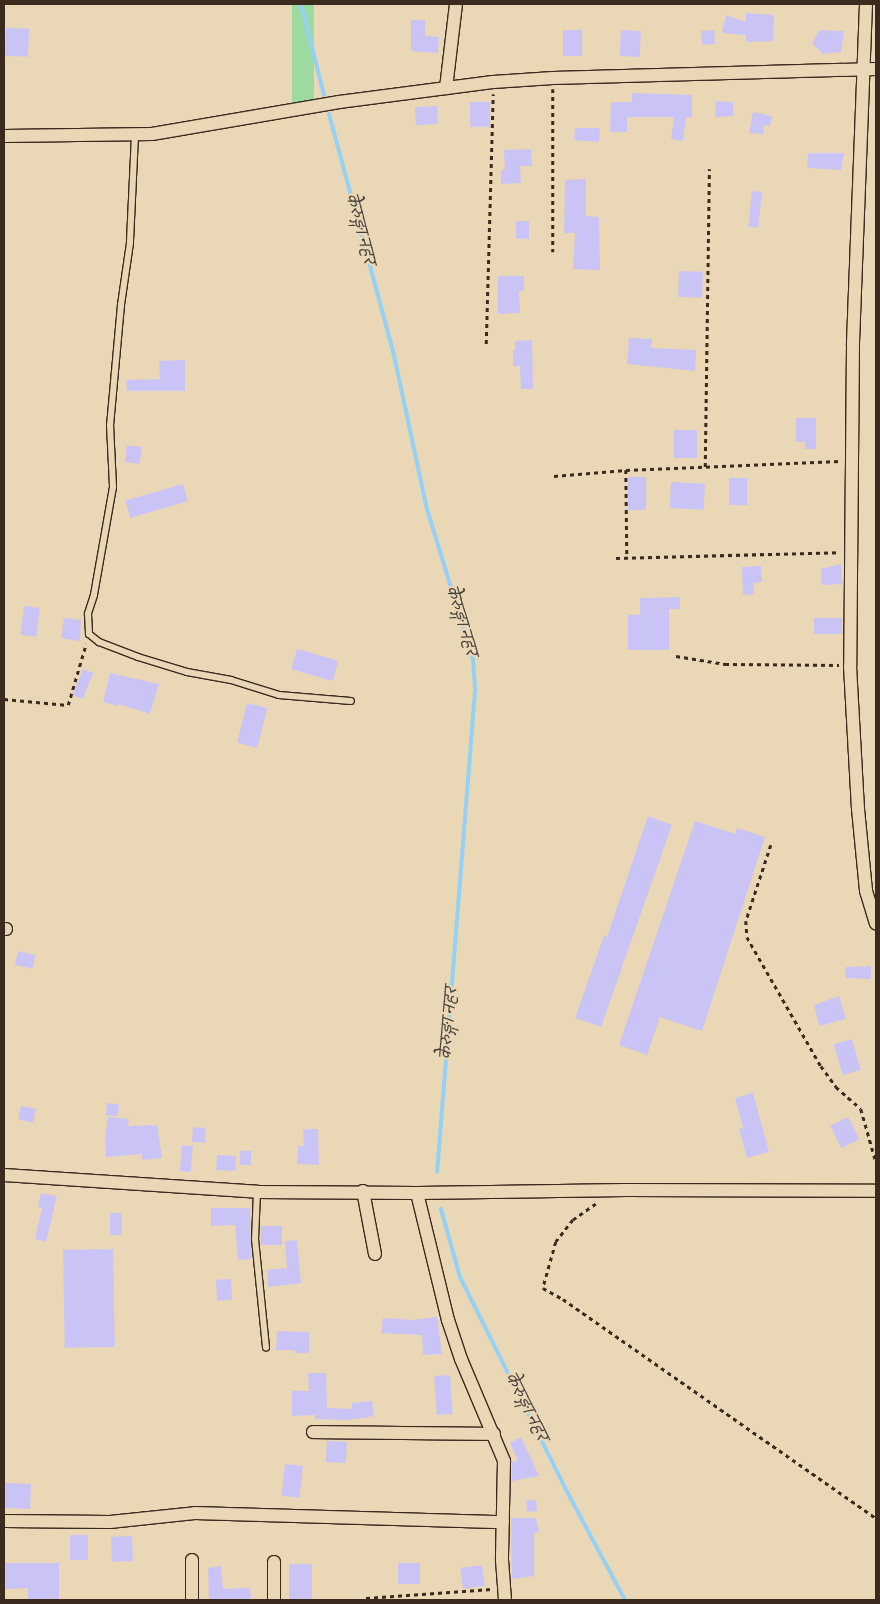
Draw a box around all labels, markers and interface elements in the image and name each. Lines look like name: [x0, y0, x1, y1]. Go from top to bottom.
water label: केेरुङ्गा नहर: [342, 191, 378, 267]
water label: केेरुङ्गा नहर: [442, 584, 480, 658]
water label: केेरुङ्गा नहर: [437, 986, 461, 1060]
water label: केरुङ्गा नहर: [501, 1370, 551, 1444]

